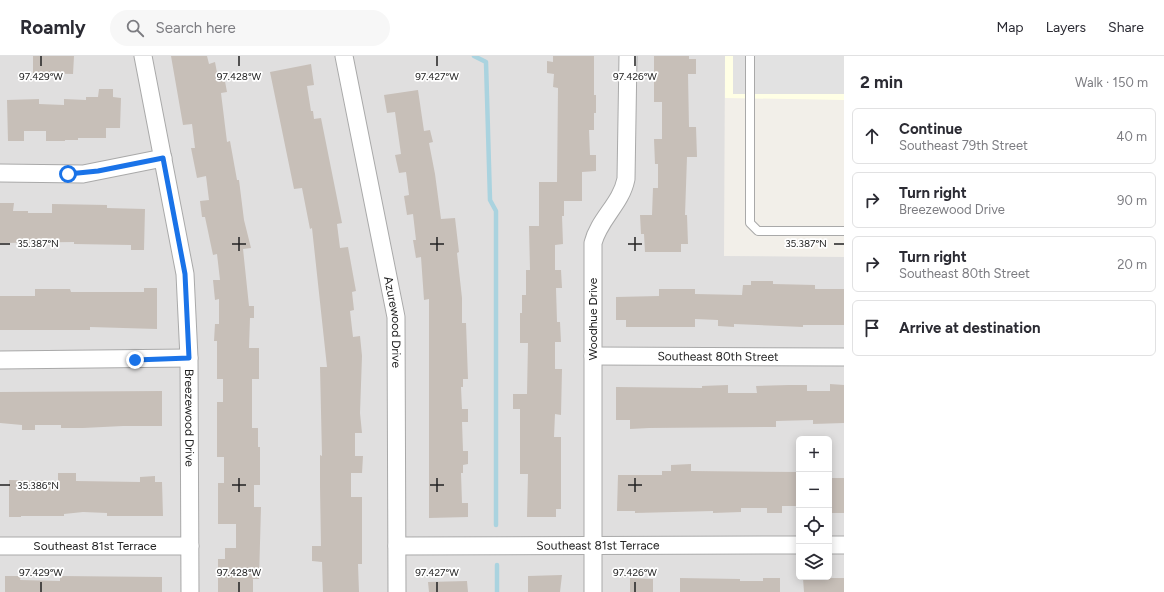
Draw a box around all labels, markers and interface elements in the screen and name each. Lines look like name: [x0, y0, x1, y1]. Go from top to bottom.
search box: [110, 10, 390, 46]
text: Roamly: [20, 16, 86, 39]
icon: search: [124, 17, 146, 39]
text: Search here: [156, 19, 236, 37]
text: Map: [996, 19, 1024, 36]
text: Layers: [1046, 19, 1086, 36]
text: Share: [1108, 19, 1144, 36]
text: 97.429°W: [19, 70, 63, 83]
text: 97.428°W: [217, 70, 262, 83]
text: 97.427°W: [415, 70, 459, 83]
text: 97.426°W: [613, 70, 657, 83]
text: 2 min: [860, 72, 903, 92]
text: Walk · 150 m: [1075, 75, 1148, 90]
text: Continue: [899, 120, 962, 138]
icon: ahead: [861, 125, 883, 147]
text: 40 m: [1116, 129, 1147, 144]
text: Southeast 79th Street: [899, 138, 1028, 153]
route start: [59, 165, 77, 183]
text: Turn right: [899, 184, 967, 202]
icon: right: [861, 189, 883, 211]
text: 90 m: [1117, 193, 1147, 208]
text: Breezewood Drive: [899, 202, 1005, 217]
text: 35.387°N: [17, 237, 59, 250]
text: 35.387°N: [785, 237, 827, 250]
text: Turn right: [899, 248, 967, 266]
icon: right: [861, 253, 883, 275]
text: 20 m: [1117, 257, 1147, 272]
text: Southeast 80th Street: [899, 266, 1030, 281]
street label: Azurewood Drive: [381, 275, 403, 368]
street label: Woodhue Drive: [586, 277, 600, 360]
icon: arrive: [861, 317, 883, 339]
text: Arrive at destination: [899, 319, 1040, 337]
street label: Southeast 80th Street: [657, 349, 779, 364]
route end: [126, 351, 144, 369]
street label: Breezewood Drive: [182, 369, 196, 467]
map controls: [796, 436, 832, 580]
button: +: [796, 436, 832, 472]
button: −: [796, 472, 832, 508]
text: 35.386°N: [17, 479, 59, 492]
button: locate: [796, 508, 832, 544]
street label: Southeast 81st Terrace: [536, 538, 660, 553]
street label: Southeast 81st Terrace: [33, 539, 157, 553]
button: layers: [796, 544, 832, 580]
text: 97.429°W: [19, 566, 63, 579]
text: 97.428°W: [217, 566, 262, 579]
text: 97.427°W: [415, 566, 459, 579]
text: 97.426°W: [613, 566, 657, 579]

